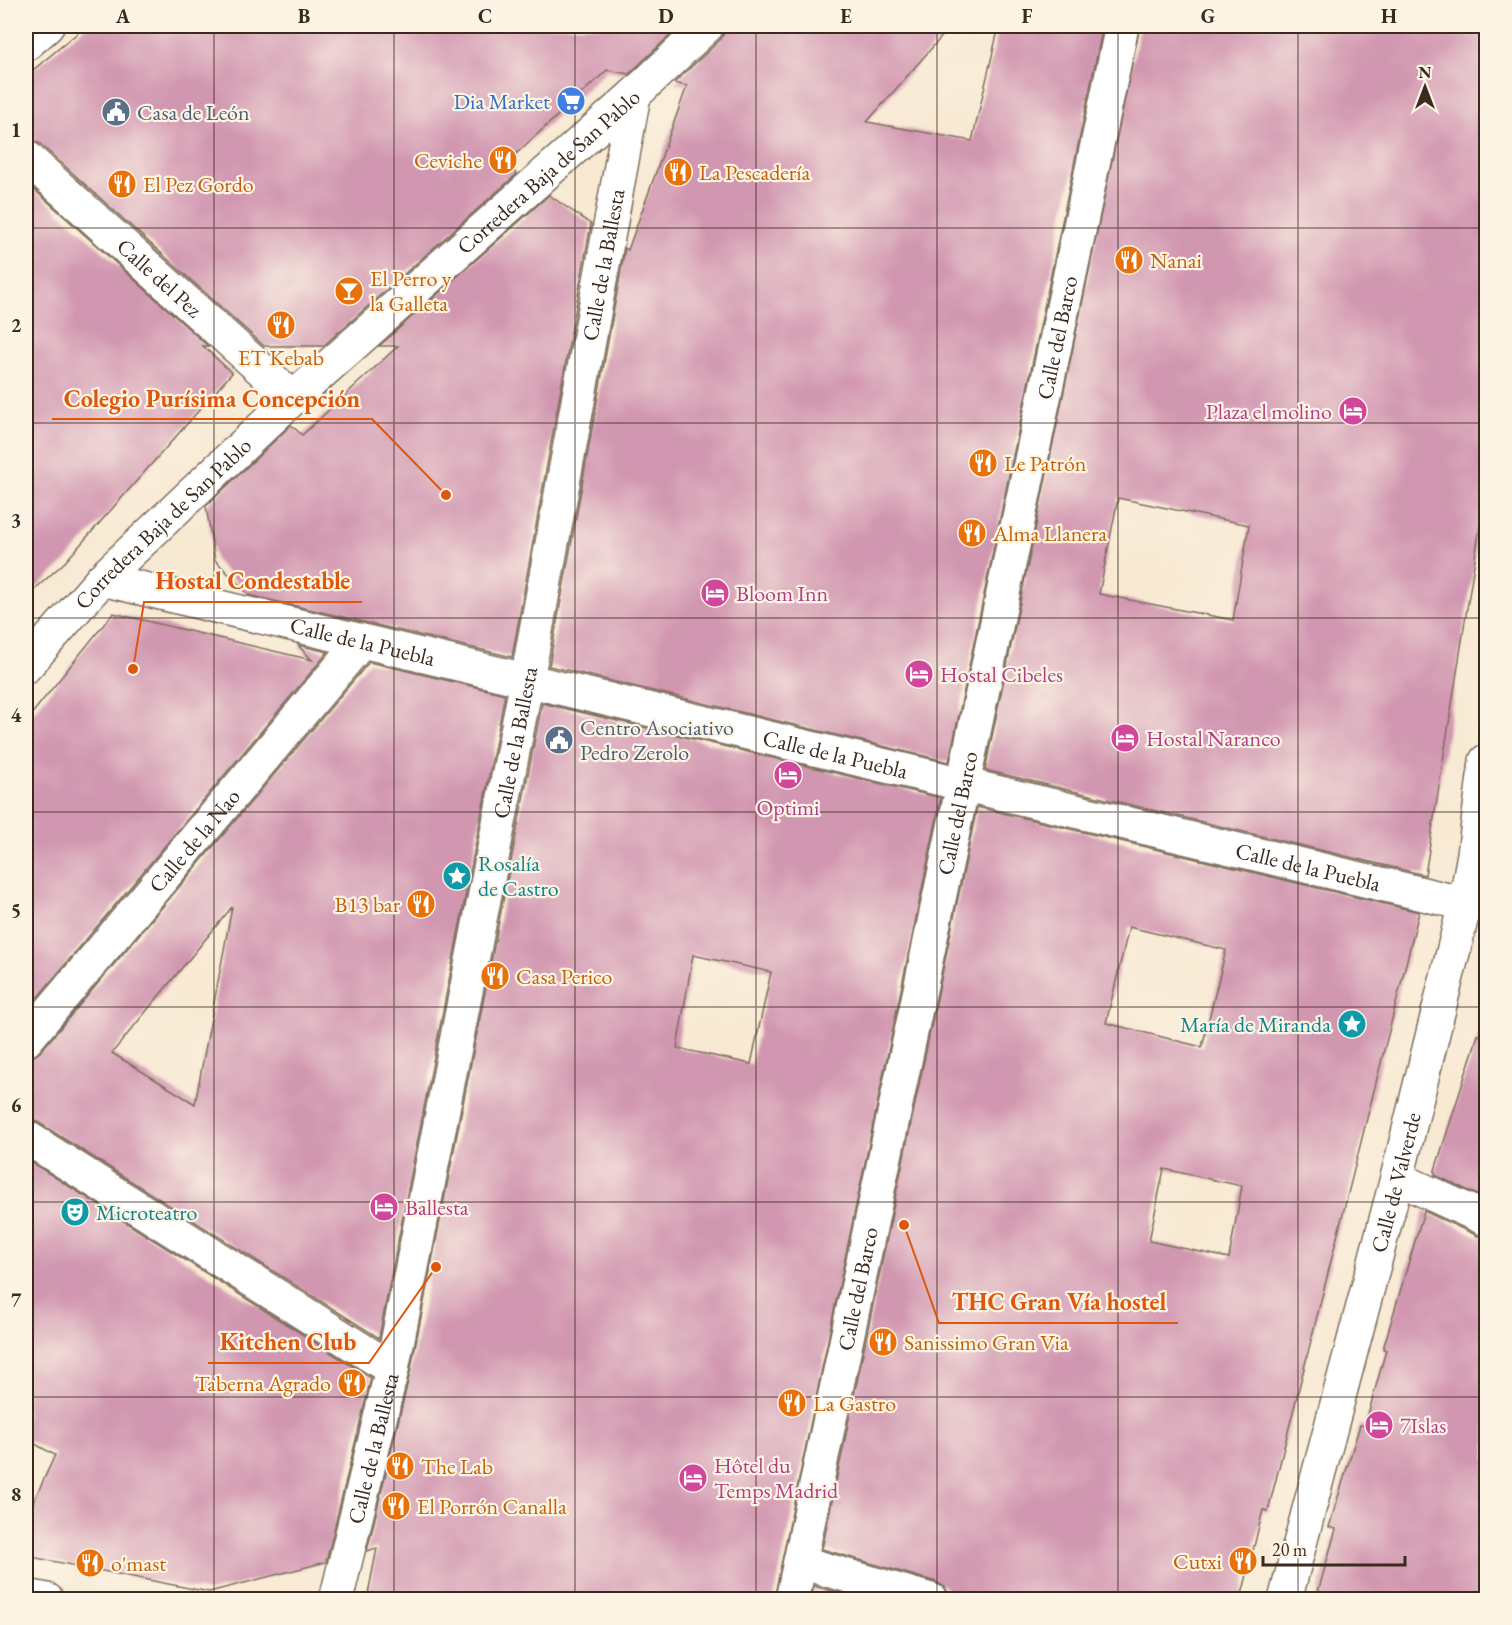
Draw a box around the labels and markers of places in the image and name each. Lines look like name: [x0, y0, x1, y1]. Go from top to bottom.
supermarket icon: Dia Market: [555, 85, 587, 117]
place label: Dia Market: [454, 87, 550, 116]
public building icon: Casa de León: [100, 96, 132, 128]
place label: Casa de León: [137, 98, 250, 127]
restaurant icon: Ceviche: [487, 144, 519, 176]
place label: Ceviche: [414, 146, 482, 175]
restaurant icon: La Pescadería: [662, 156, 694, 188]
place label: La Pescadería: [699, 158, 811, 187]
restaurant icon: El Pez Gordo: [106, 168, 138, 200]
place label: El Pez Gordo: [143, 170, 254, 199]
restaurant icon: Nanai: [1113, 244, 1145, 276]
place label: Nanai: [1150, 246, 1202, 275]
place label: El Perro y la Galleta: [370, 264, 452, 318]
bar icon: El Perro y la Galleta: [333, 275, 365, 307]
restaurant icon: ET Kebab: [265, 309, 297, 341]
place label: ET Kebab: [238, 343, 324, 372]
callout: Colegio Purísima Concepción: [52, 377, 372, 419]
hotel icon: Plaza el molino: [1337, 395, 1369, 427]
place label: Plaza el molino: [1206, 397, 1332, 426]
restaurant icon: Le Patrón: [967, 447, 999, 479]
place label: Le Patrón: [1004, 449, 1087, 478]
restaurant icon: Alma Llanera: [956, 517, 988, 549]
place label: Alma Llanera: [992, 519, 1107, 548]
callout: Hostal Condestable: [144, 560, 362, 602]
hotel icon: Bloom Inn: [699, 577, 731, 609]
place label: Bloom Inn: [736, 579, 829, 608]
hotel icon: Hostal Cibeles: [903, 658, 935, 690]
place label: Hostal Cibeles: [940, 660, 1063, 689]
place label: Centro Asociativo Pedro Zerolo: [580, 713, 734, 767]
hotel icon: Hostal Naranco: [1109, 722, 1141, 754]
public building icon: Centro Asociativo Pedro Zerolo: [543, 724, 575, 756]
place label: Hostal Naranco: [1146, 724, 1281, 753]
hotel icon: Optimi: [772, 759, 804, 791]
place label: Optimi: [756, 793, 820, 822]
place label: Rosalía de Castro: [478, 849, 559, 903]
place icon: Rosalía de Castro: [441, 860, 473, 892]
restaurant icon: B13 bar: [405, 888, 437, 920]
place label: B13 bar: [335, 890, 401, 919]
restaurant icon: Casa Perico: [479, 960, 511, 992]
place label: Casa Perico: [516, 962, 613, 991]
place icon: María de Miranda: [1336, 1008, 1368, 1040]
place label: María de Miranda: [1180, 1010, 1331, 1039]
hotel icon: Ballesta: [368, 1191, 400, 1223]
place label: Ballesta: [405, 1193, 469, 1222]
theatre icon: Microteatro: [59, 1196, 91, 1228]
place label: Microteatro: [96, 1198, 198, 1227]
callout: THC Gran Vía hostel: [939, 1281, 1178, 1323]
callout: Kitchen Club: [208, 1321, 369, 1363]
restaurant icon: Sanissimo Gran Via: [867, 1326, 899, 1358]
place label: Sanissimo Gran Via: [904, 1328, 1069, 1357]
restaurant icon: Taberna Agrado: [336, 1367, 368, 1399]
place label: Taberna Agrado: [195, 1369, 331, 1398]
restaurant icon: La Gastro: [776, 1387, 808, 1419]
place label: La Gastro: [813, 1389, 896, 1418]
hotel icon: 7Islas: [1363, 1409, 1395, 1441]
place label: 7Islas: [1400, 1411, 1446, 1440]
restaurant icon: The Lab: [384, 1450, 416, 1482]
place label: Hôtel du Temps Madrid: [714, 1451, 839, 1505]
place label: The Lab: [421, 1452, 493, 1481]
hotel icon: Hôtel du Temps Madrid: [677, 1462, 709, 1494]
restaurant icon: El Porrón Canalla: [380, 1490, 412, 1522]
place label: El Porrón Canalla: [417, 1492, 567, 1521]
restaurant icon: Cutxi: [1227, 1545, 1259, 1577]
restaurant icon: o'mast: [74, 1547, 106, 1579]
place label: Cutxi: [1173, 1547, 1222, 1576]
place label: o'mast: [111, 1549, 166, 1578]

